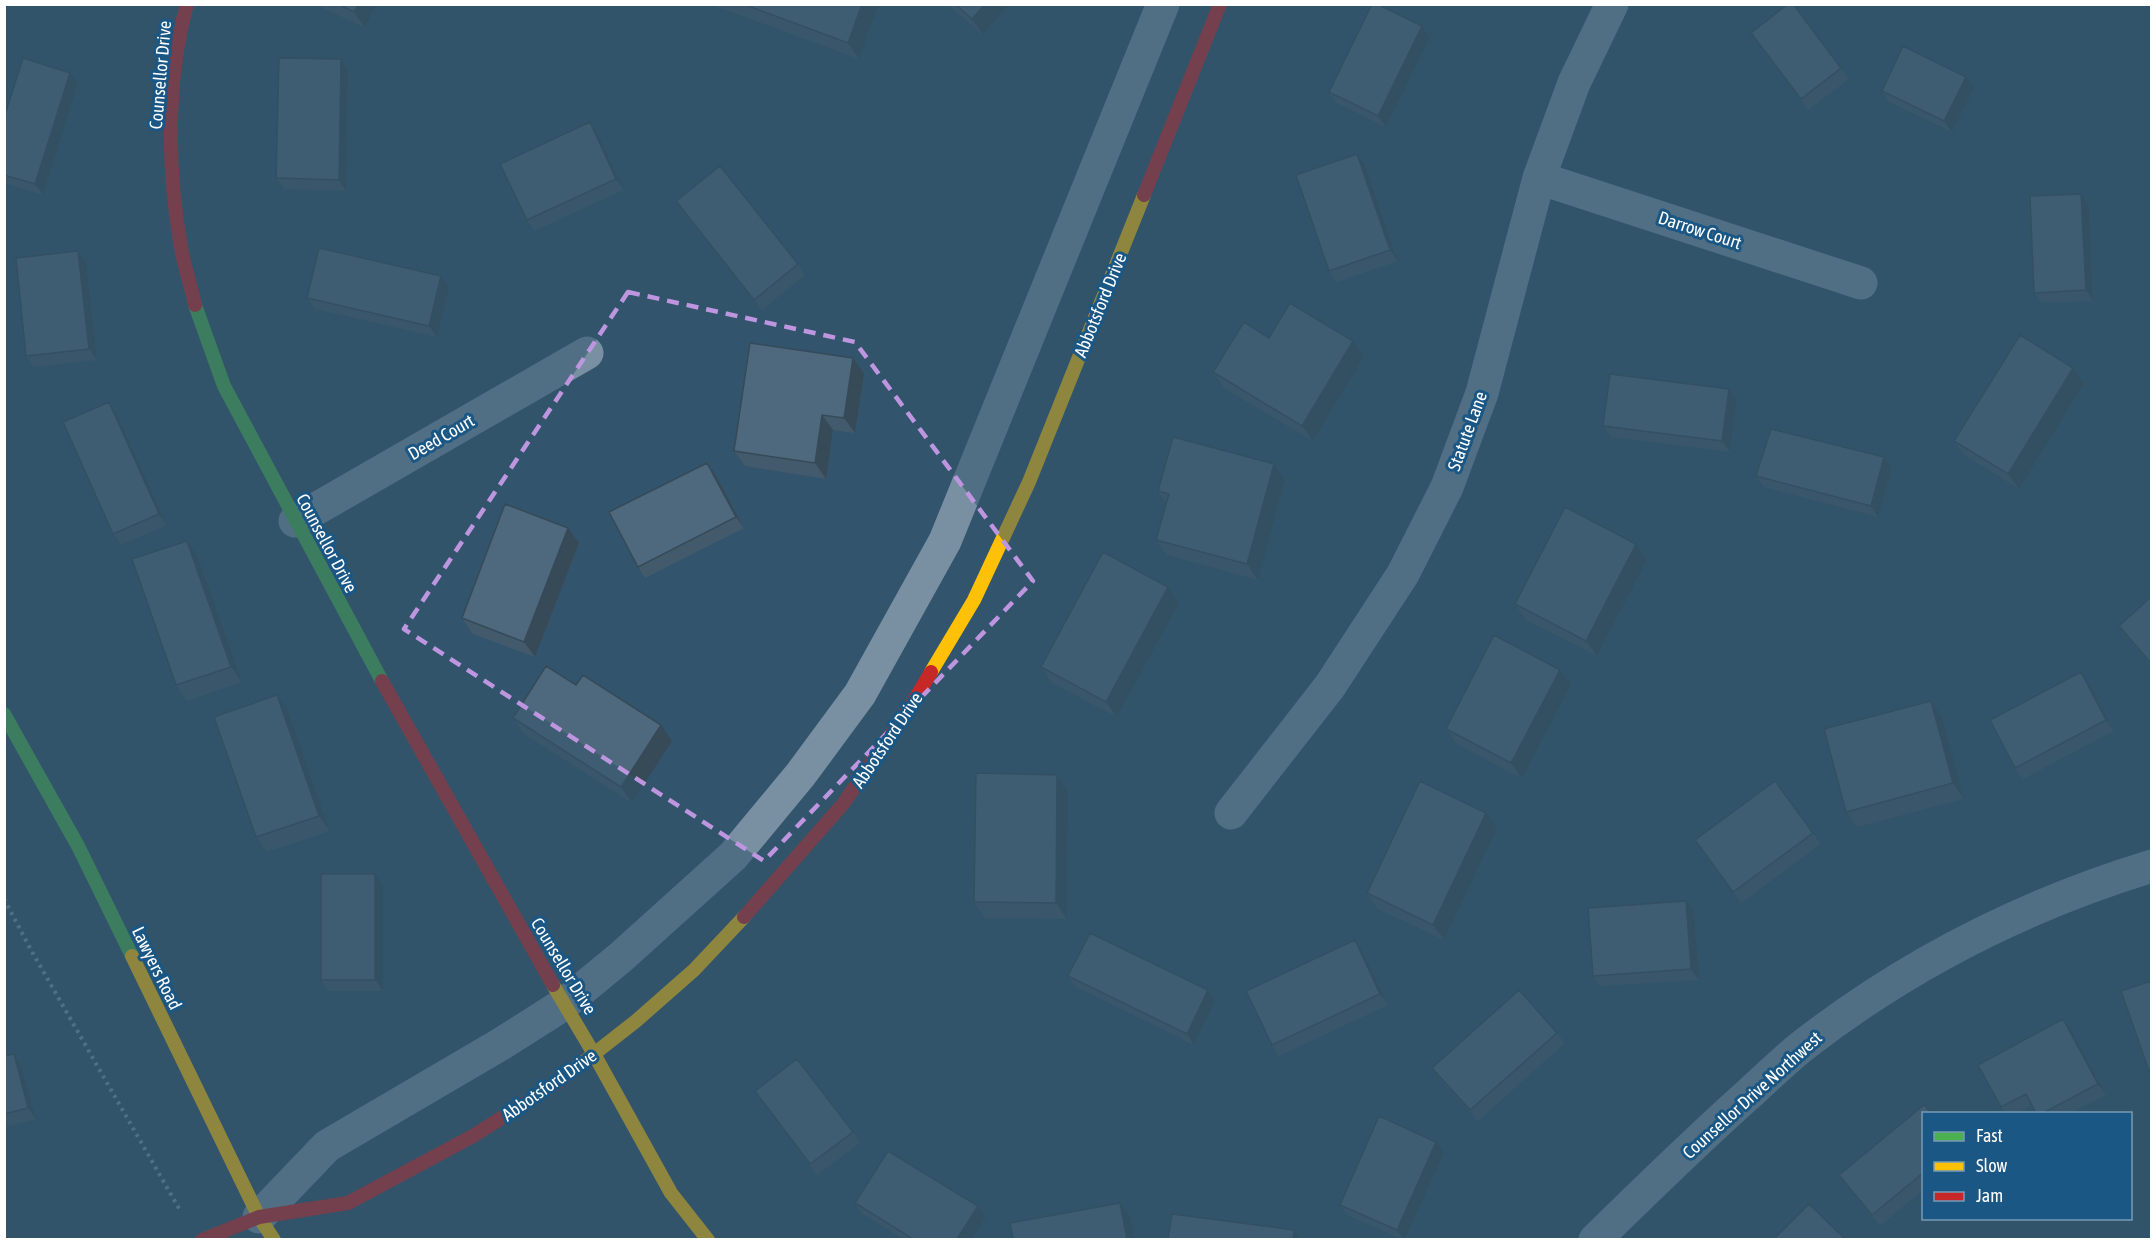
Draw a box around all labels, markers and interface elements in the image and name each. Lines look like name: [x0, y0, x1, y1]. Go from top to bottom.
street label: Counsellor Drive: [145, 20, 175, 130]
street label: Darrow Court: [1656, 207, 1744, 253]
street label: Abbotsford Drive: [1070, 250, 1130, 360]
street label: Statute Lane: [1443, 388, 1491, 474]
street label: Deed Court: [404, 410, 478, 464]
street label: Counsellor Drive: [292, 490, 362, 596]
street label: Abbotsford Drive: [847, 688, 927, 792]
street label: Counsellor Drive: [527, 914, 601, 1018]
street label: Lawyers Road: [128, 923, 186, 1013]
street label: Counsellor Drive Northwest: [1678, 1027, 1826, 1163]
street label: Abbotsford Drive: [498, 1045, 600, 1125]
legend: [1922, 1112, 2132, 1220]
text: Fast: [1976, 1125, 2003, 1146]
text: Slow: [1976, 1155, 2007, 1176]
text: Jam: [1976, 1185, 2003, 1206]

